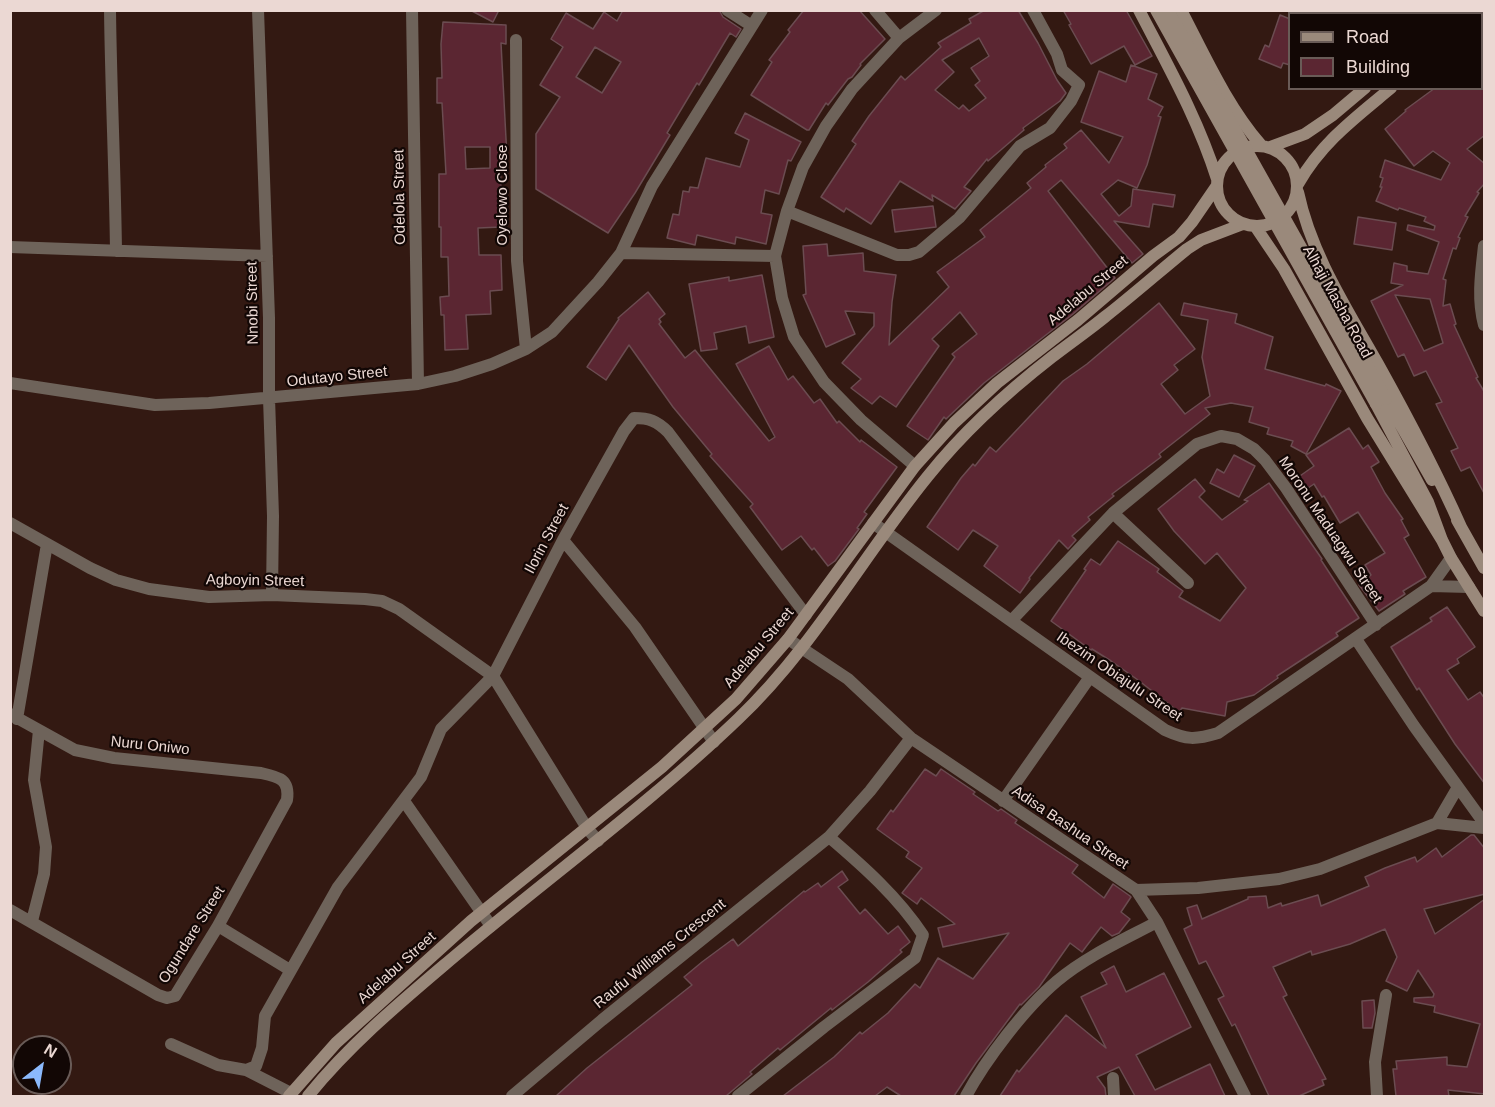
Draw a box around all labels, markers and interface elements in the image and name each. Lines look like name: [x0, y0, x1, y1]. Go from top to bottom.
legend: [1288, 12, 1483, 90]
text: Road: [1346, 27, 1389, 47]
text: Building: [1346, 57, 1410, 77]
street label: Oyelowo Close: [494, 145, 512, 245]
street label: Odelola Street: [390, 149, 410, 245]
street label: Alhaji Masha Road: [1299, 243, 1375, 361]
street label: Adelabu Street: [1044, 252, 1132, 330]
street label: Nnobi Street: [243, 261, 263, 345]
street label: Odutayo Street: [286, 363, 388, 391]
street label: Moronu Maduagwu Street: [1274, 453, 1386, 607]
street label: Ilorin Street: [521, 501, 573, 577]
street label: Agboyin Street: [206, 571, 304, 591]
street label: Adelabu Street: [720, 604, 798, 692]
street label: Ibezim Obiajulu Street: [1053, 628, 1185, 726]
street label: Nuru Oniwo: [110, 733, 190, 759]
street label: Adisa Bashua Street: [1008, 782, 1132, 874]
street label: Ogundare Street: [155, 883, 229, 987]
street label: Raufu Williams Crescent: [591, 895, 729, 1013]
street label: Adelabu Street: [354, 928, 440, 1008]
north arrow: [12, 1035, 72, 1095]
text: N: [41, 1041, 60, 1061]

